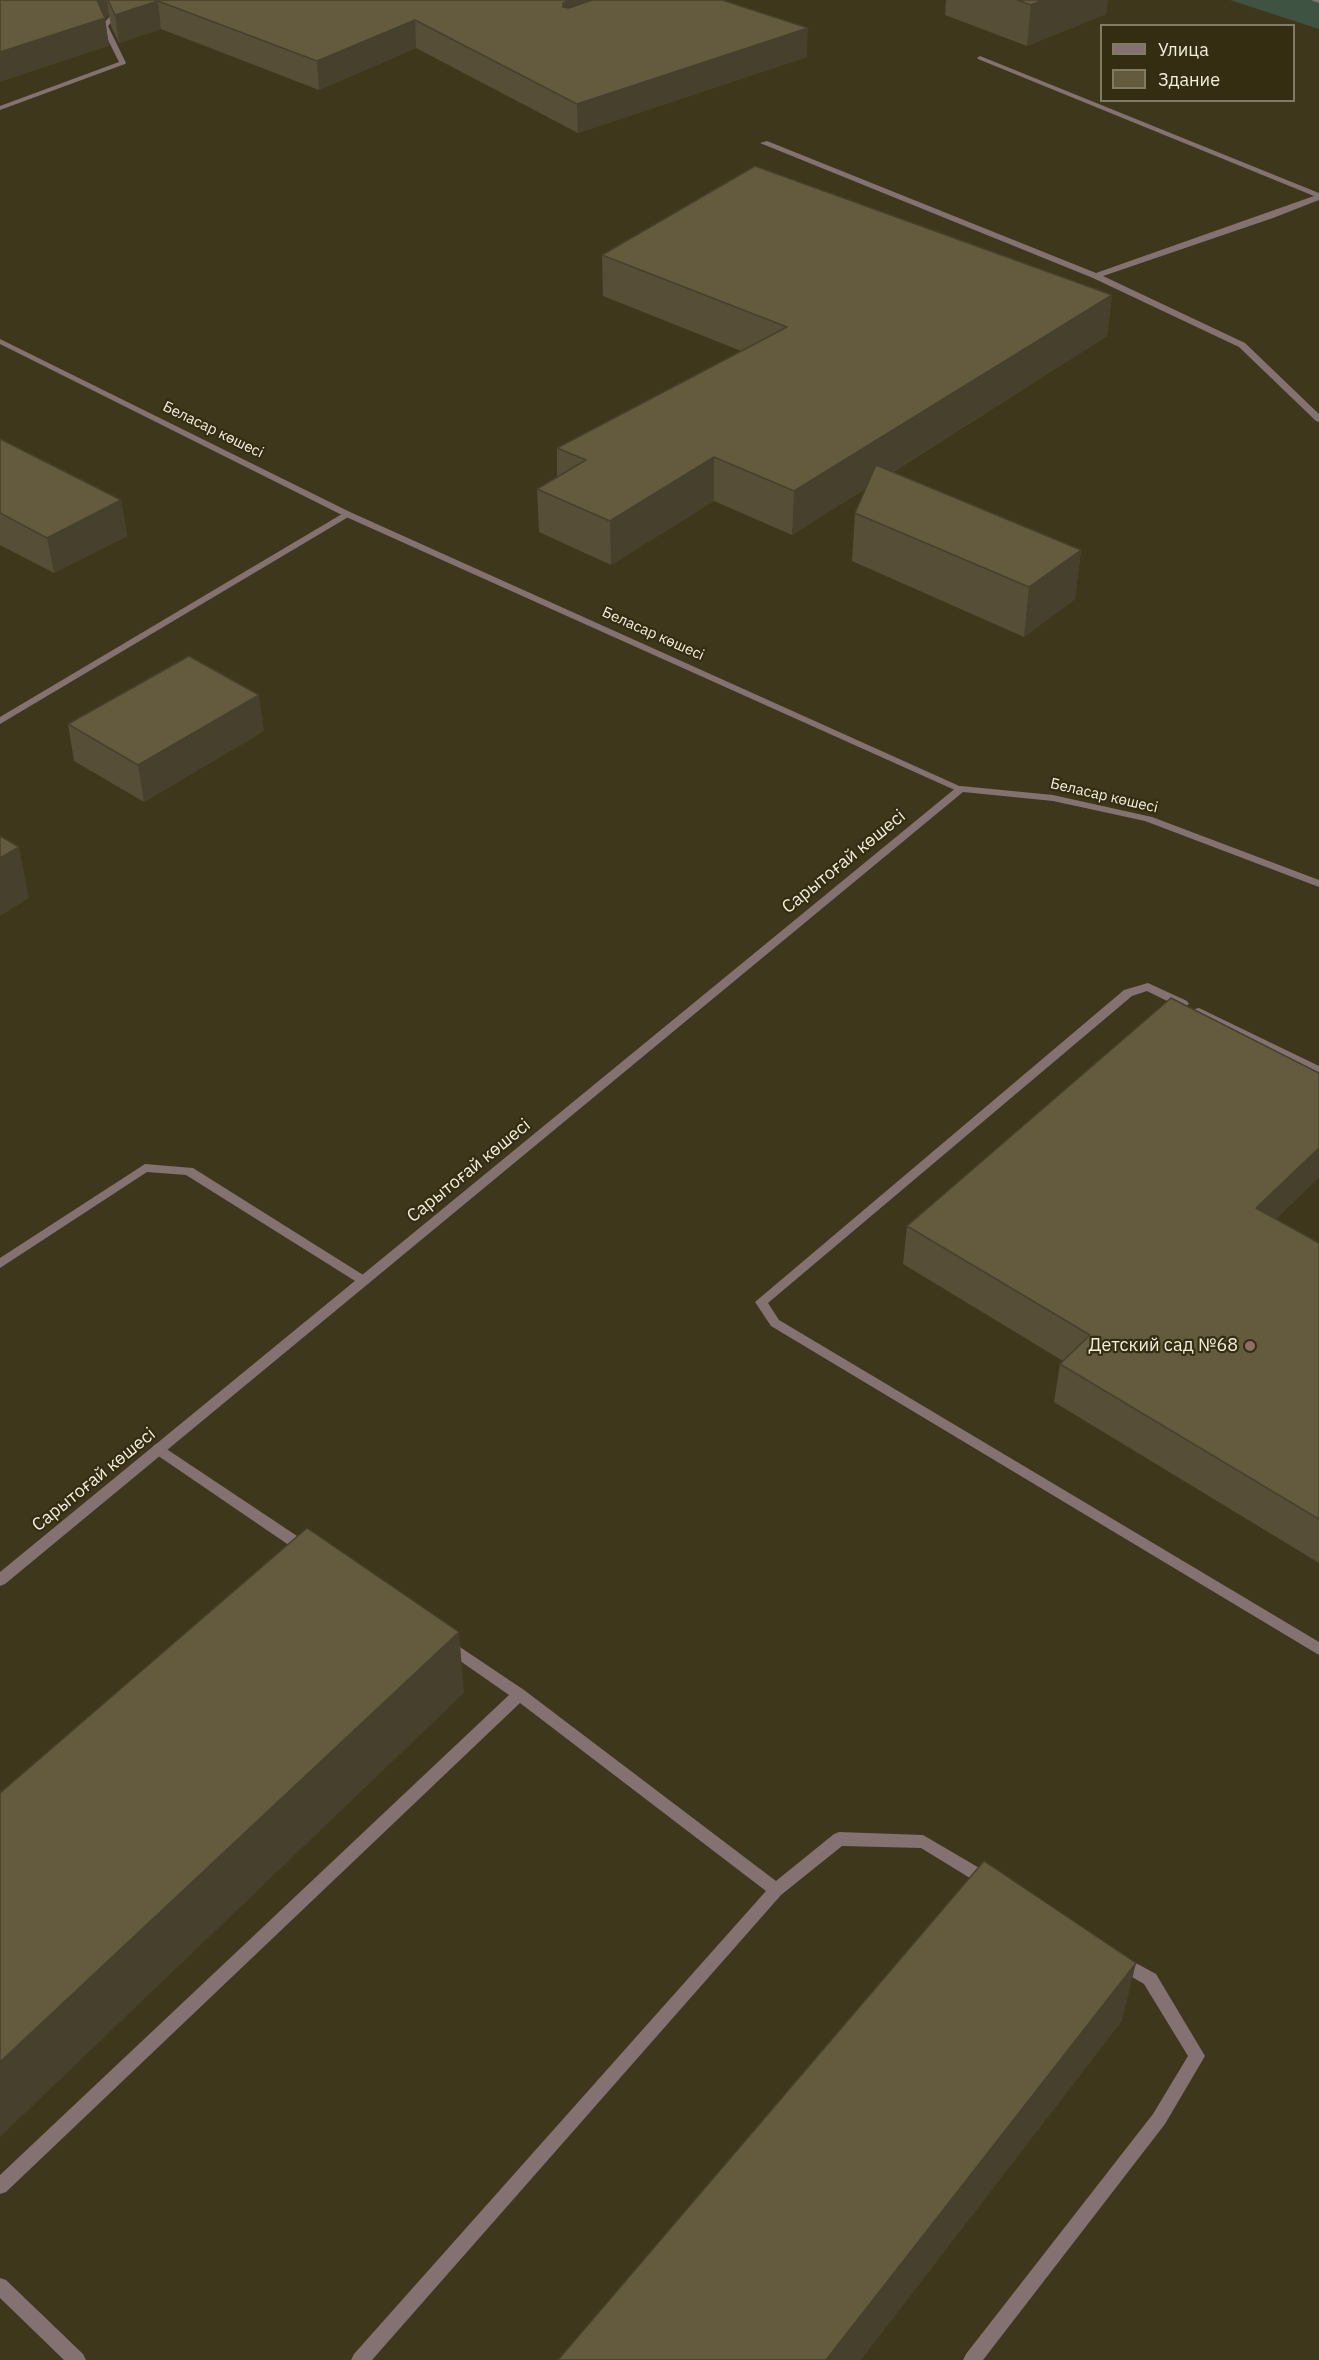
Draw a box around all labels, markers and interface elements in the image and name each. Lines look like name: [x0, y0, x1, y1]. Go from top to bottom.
legend: [1100, 24, 1295, 102]
text: Улица: [1158, 38, 1209, 61]
text: Здание: [1158, 68, 1220, 91]
street label: Беласар көшесі: [160, 398, 266, 462]
street label: Беласар көшесі: [599, 603, 707, 665]
street label: Беласар көшесі: [1048, 775, 1160, 817]
street label: Сарытоғай көшесі: [778, 806, 910, 918]
street label: Сарытоғай көшесі: [403, 1115, 535, 1227]
place label: Детский сад №68: [1089, 1335, 1238, 1357]
marker: Детский сад №68: [1243, 1339, 1257, 1353]
street label: Сарытоғай көшесі: [28, 1424, 160, 1536]

